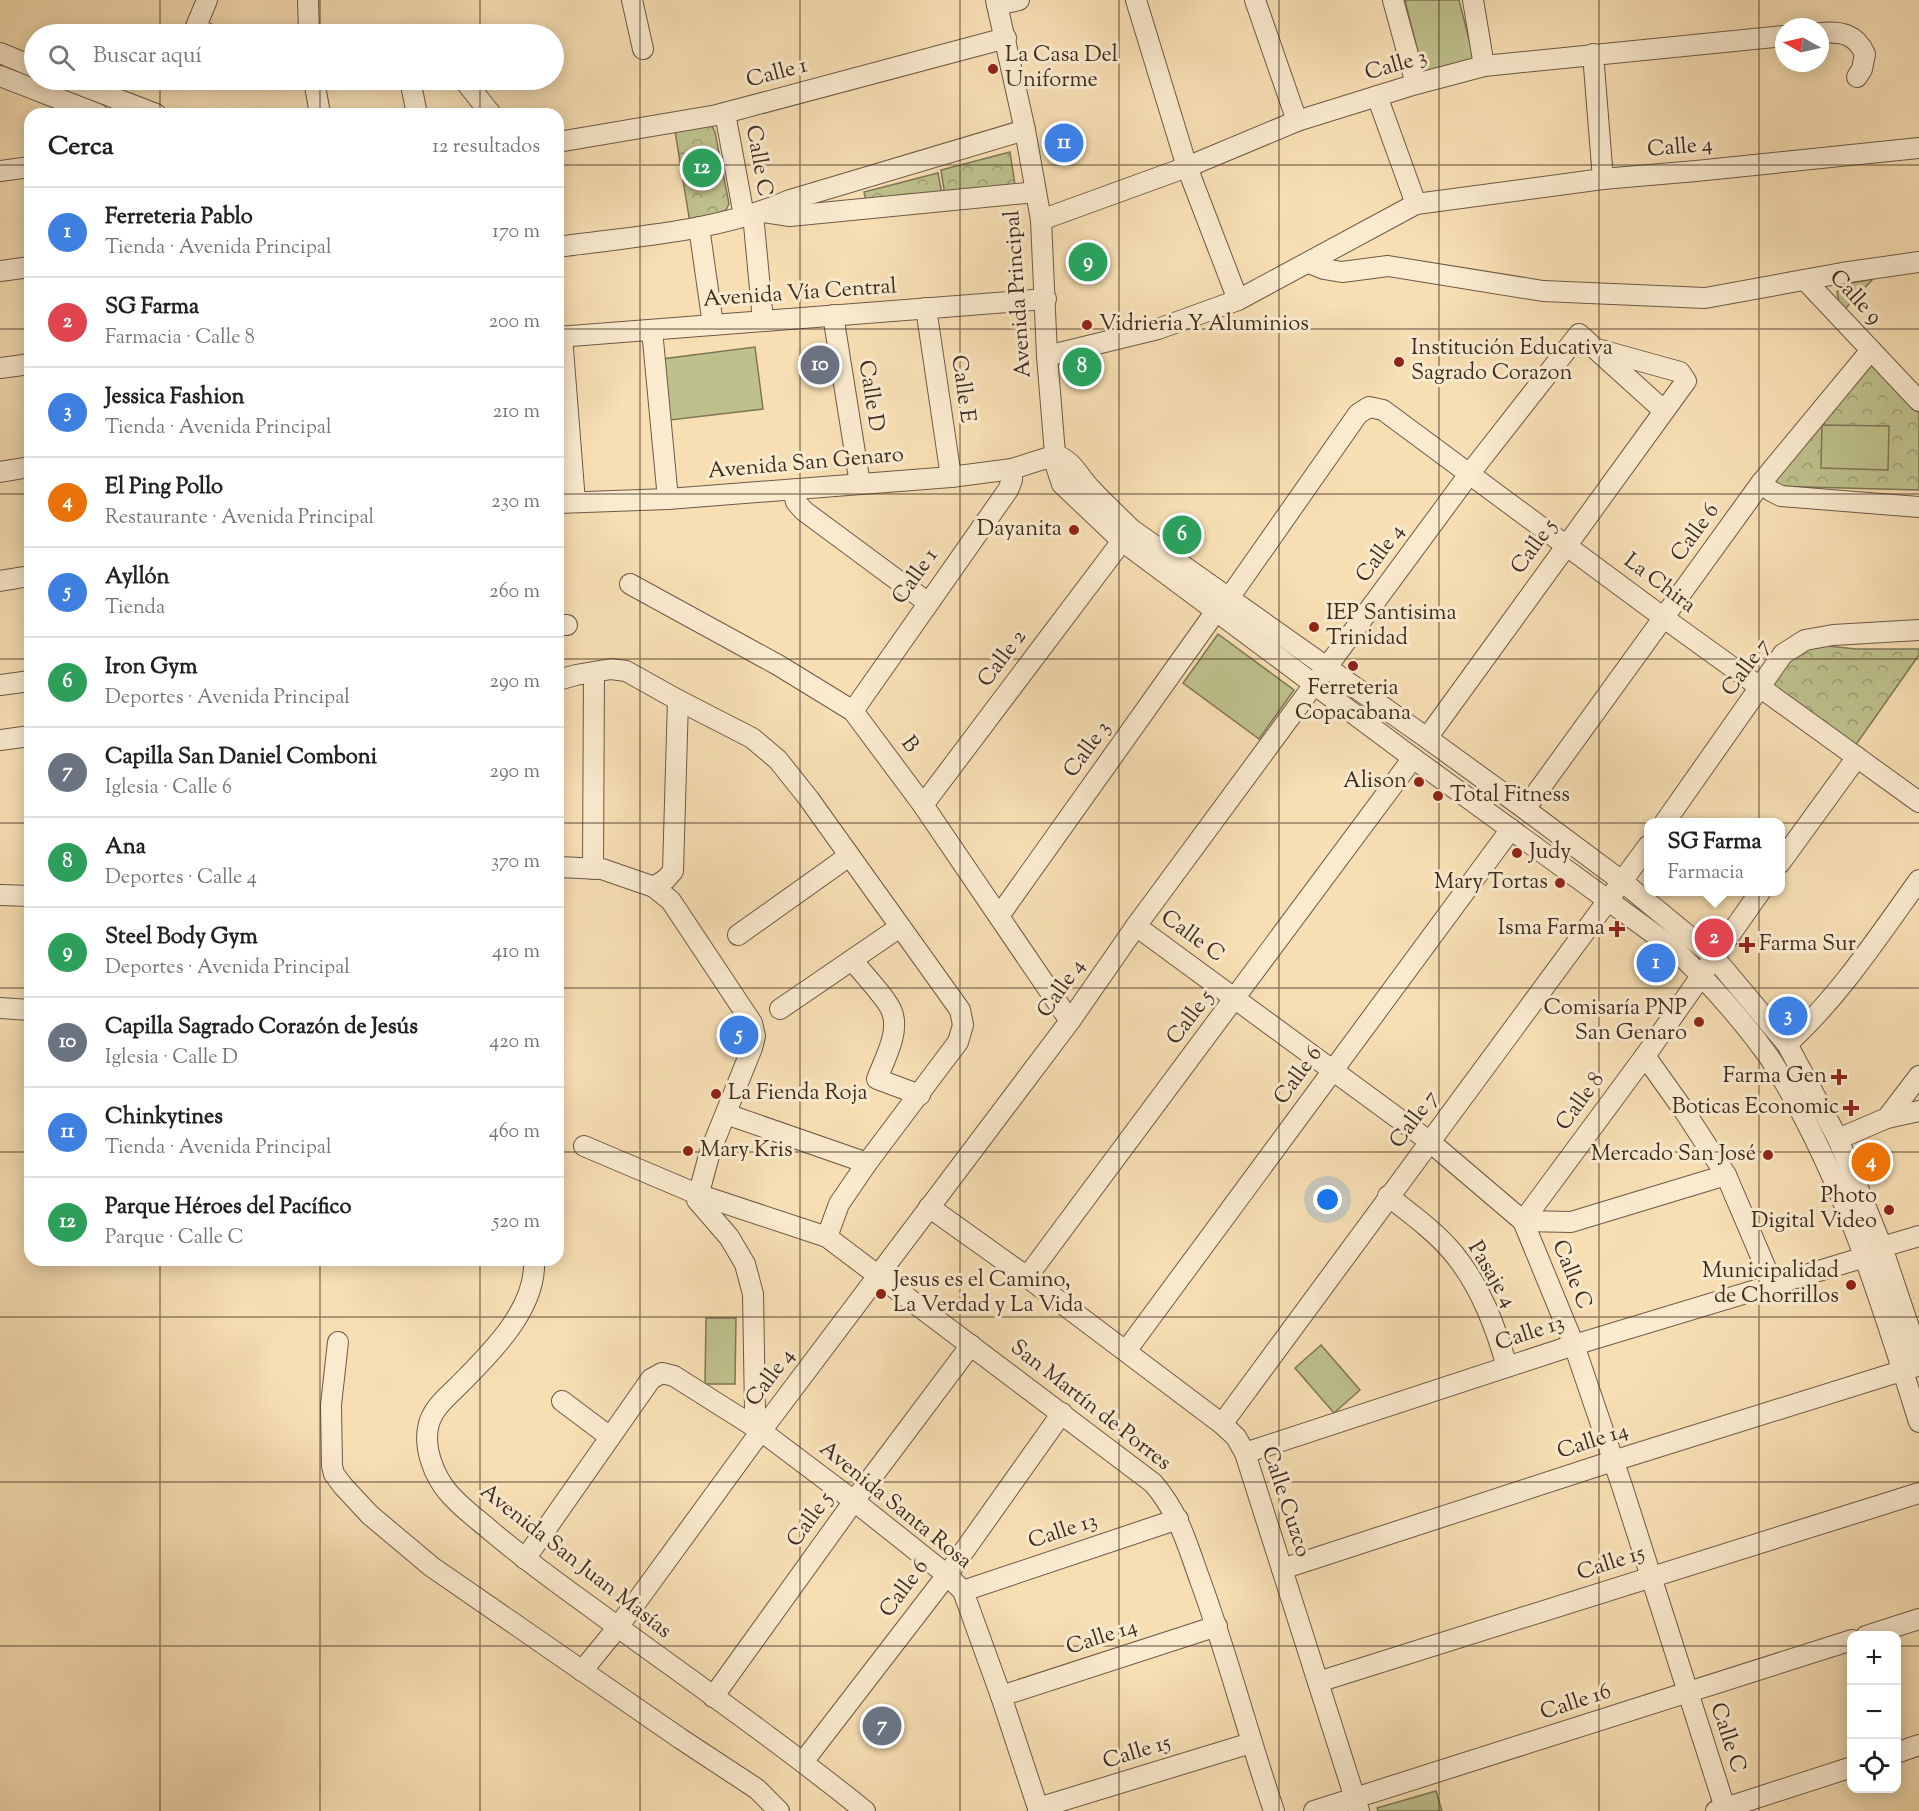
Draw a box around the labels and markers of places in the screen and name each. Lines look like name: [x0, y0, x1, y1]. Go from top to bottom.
place label: La Casa Del Uniforme: [1005, 40, 1118, 97]
marker: La Casa Del Uniforme: [986, 62, 1000, 76]
pin: 11: [1044, 120, 1084, 166]
pin: 12: [682, 146, 722, 190]
pin: 9: [1068, 240, 1108, 284]
place label: Vidrieria Y Aluminios: [1099, 309, 1309, 341]
marker: Vidrieria Y Aluminios: [1080, 318, 1094, 332]
place label: Institución Educativa Sagrado Corazon: [1411, 333, 1613, 390]
pin: 10: [800, 342, 840, 388]
pin: 8: [1062, 344, 1102, 389]
marker: Institución Educativa Sagrado Corazon: [1392, 355, 1406, 369]
pin: 6: [1162, 512, 1202, 558]
place label: Dayanita: [977, 514, 1062, 546]
marker: Dayanita: [1067, 523, 1081, 537]
place label: IEP Santisima Trinidad: [1326, 598, 1457, 655]
marker: IEP Santisima Trinidad: [1307, 620, 1321, 634]
marker: Ferreteria Copacabana: [1346, 659, 1360, 673]
place label: Ferreteria Copacabana: [1295, 673, 1411, 730]
place label: Alison: [1343, 766, 1407, 798]
marker: Alison: [1412, 775, 1426, 789]
place label: Total Fitness: [1450, 780, 1570, 812]
marker: Total Fitness: [1431, 789, 1445, 803]
place label: Judy: [1528, 837, 1571, 869]
marker: Judy: [1510, 846, 1524, 860]
place label: Mary Tortas: [1434, 867, 1548, 899]
marker: Mary Tortas: [1553, 876, 1567, 890]
place label: Isma Farma: [1498, 913, 1605, 945]
pin: 2: [1694, 916, 1734, 960]
marker: Isma Farma: [1610, 922, 1624, 936]
place label: Farma Sur: [1759, 929, 1856, 961]
marker: Farma Sur: [1740, 938, 1754, 952]
pin: 1: [1636, 940, 1676, 986]
place label: Comisaría PNP San Genaro: [1544, 993, 1687, 1050]
pin: 3: [1768, 994, 1808, 1038]
pin: 5: [720, 1012, 758, 1058]
marker: Comisaría PNP San Genaro: [1692, 1015, 1706, 1029]
place label: Farma Gen: [1723, 1061, 1827, 1093]
marker: Farma Gen: [1832, 1070, 1846, 1084]
place label: La Fienda Roja: [728, 1078, 868, 1110]
marker: La Fienda Roja: [709, 1087, 723, 1101]
place label: Boticas Economic: [1672, 1092, 1839, 1124]
marker: Boticas Economic: [1844, 1101, 1858, 1115]
place label: Mary Kris: [700, 1135, 793, 1167]
place label: Mercado San José: [1591, 1139, 1756, 1171]
pin: 4: [1852, 1140, 1890, 1184]
marker: Mary Kris: [681, 1144, 695, 1158]
marker: Mercado San José: [1761, 1148, 1775, 1162]
place label: Photo Digital Video: [1751, 1181, 1877, 1238]
marker: Photo Digital Video: [1882, 1203, 1896, 1217]
place label: Municipalidad de Chorrillos: [1702, 1256, 1839, 1313]
place label: Jesus es el Camino, La Verdad y La Vida: [892, 1265, 1083, 1322]
marker: Municipalidad de Chorrillos: [1844, 1278, 1858, 1292]
marker: Jesus es el Camino, La Verdad y La Vida: [874, 1287, 888, 1301]
pin: 7: [862, 1704, 902, 1748]

